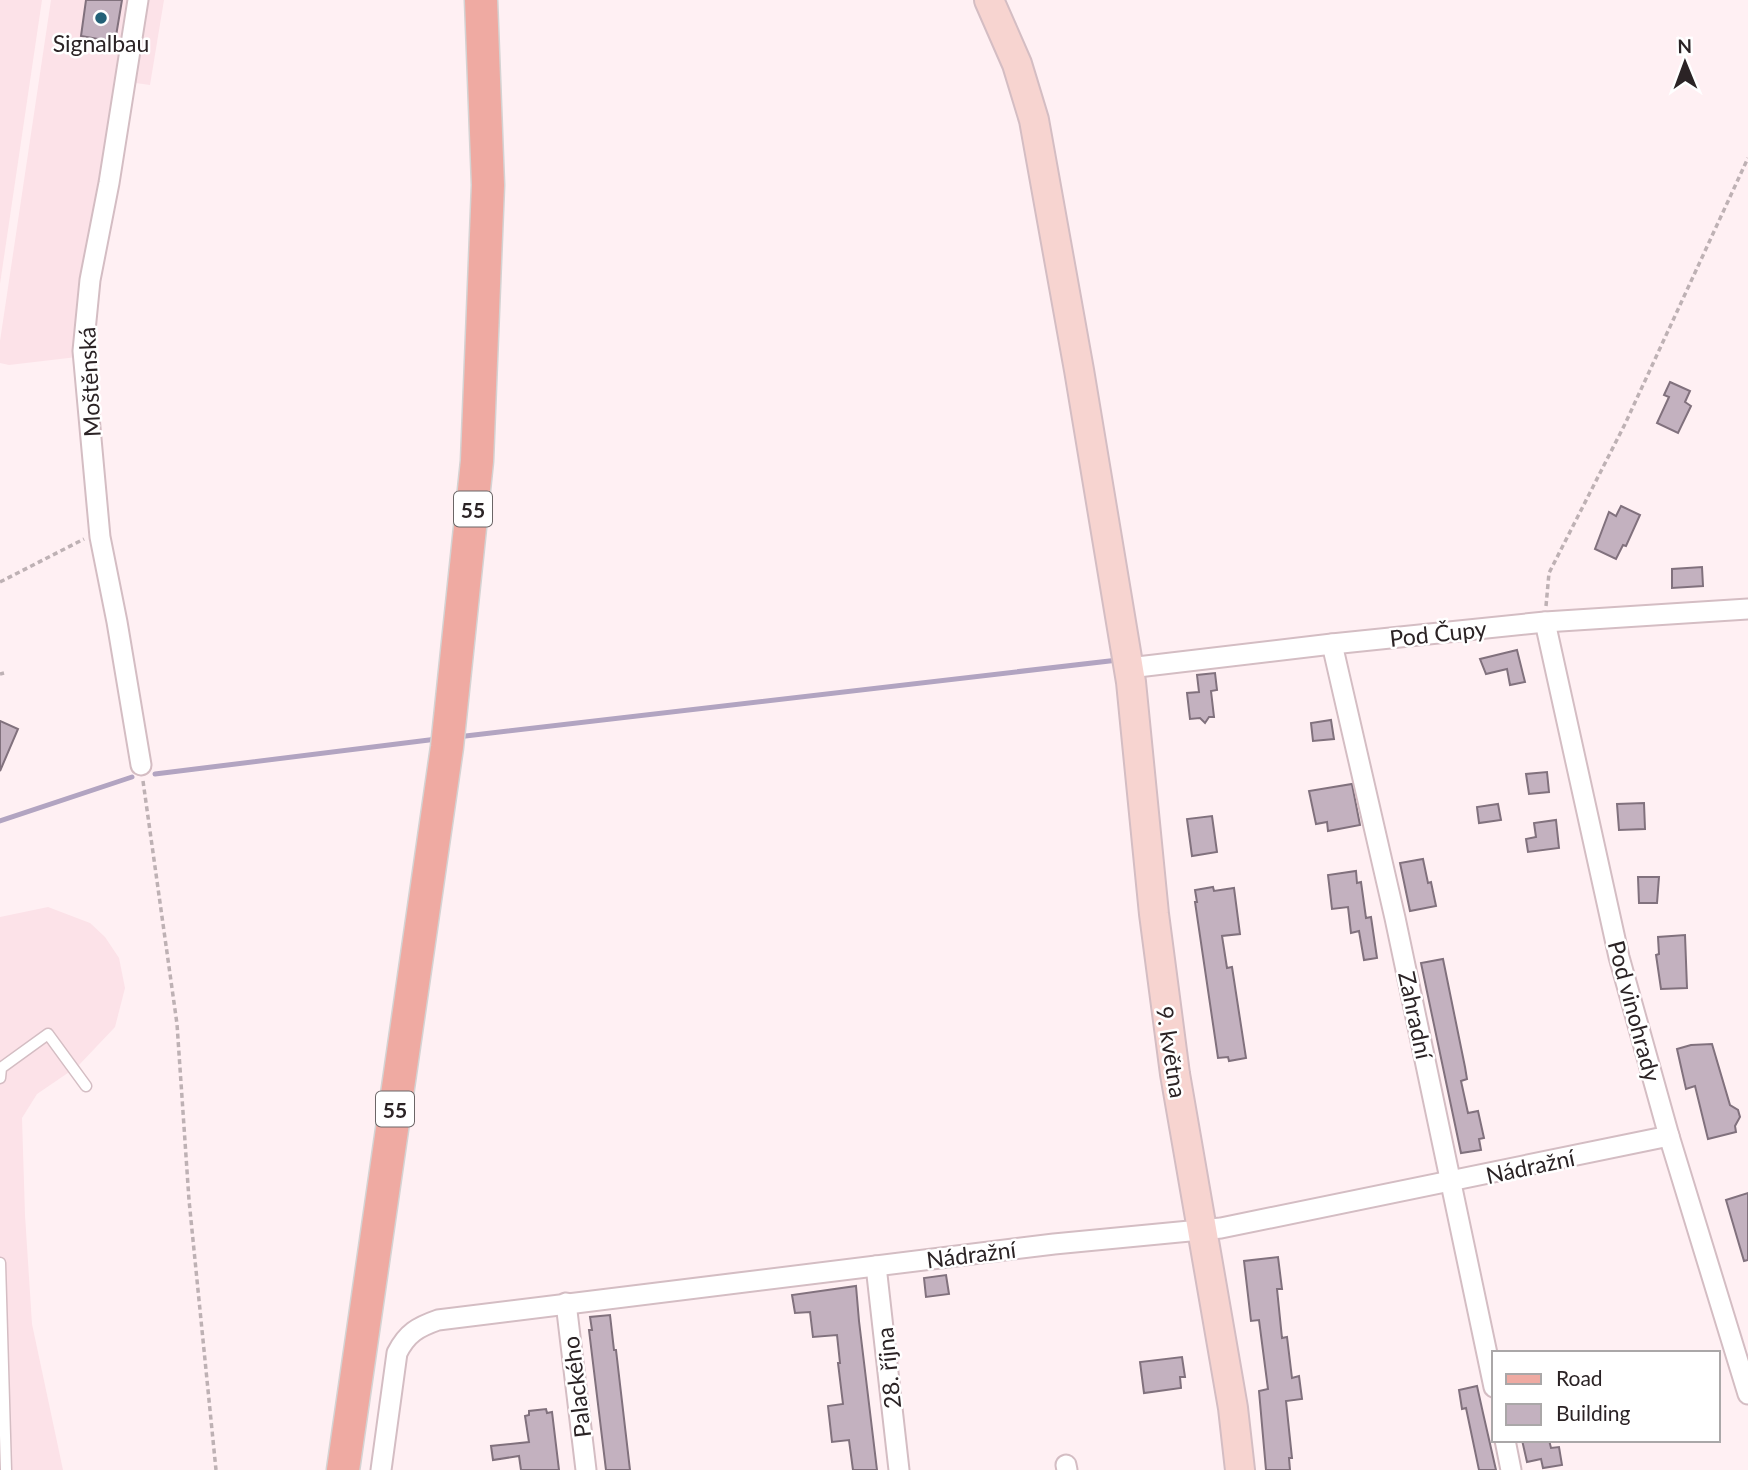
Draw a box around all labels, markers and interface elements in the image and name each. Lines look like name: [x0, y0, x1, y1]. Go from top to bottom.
marker: Signalbau: [93, 10, 109, 26]
north arrow: [1650, 28, 1720, 98]
place label: Signalbau: [53, 29, 149, 57]
text: N: [1677, 34, 1692, 57]
street label: Moštěnská: [72, 326, 106, 438]
road number: 55: [454, 491, 492, 526]
street label: Pod Čupy: [1388, 614, 1488, 652]
street label: Pod vinohrady: [1603, 937, 1667, 1085]
street label: Zahradní: [1393, 969, 1439, 1063]
street label: 9. května: [1151, 1004, 1193, 1100]
road number: 55: [376, 1092, 414, 1126]
street label: Nádražní: [1483, 1143, 1578, 1189]
street label: Nádražní: [925, 1234, 1019, 1273]
street label: 28. října: [870, 1326, 906, 1410]
street label: Palackého: [556, 1335, 596, 1439]
legend: [1492, 1351, 1720, 1442]
text: Road: [1556, 1365, 1603, 1390]
text: Building: [1556, 1400, 1631, 1425]

